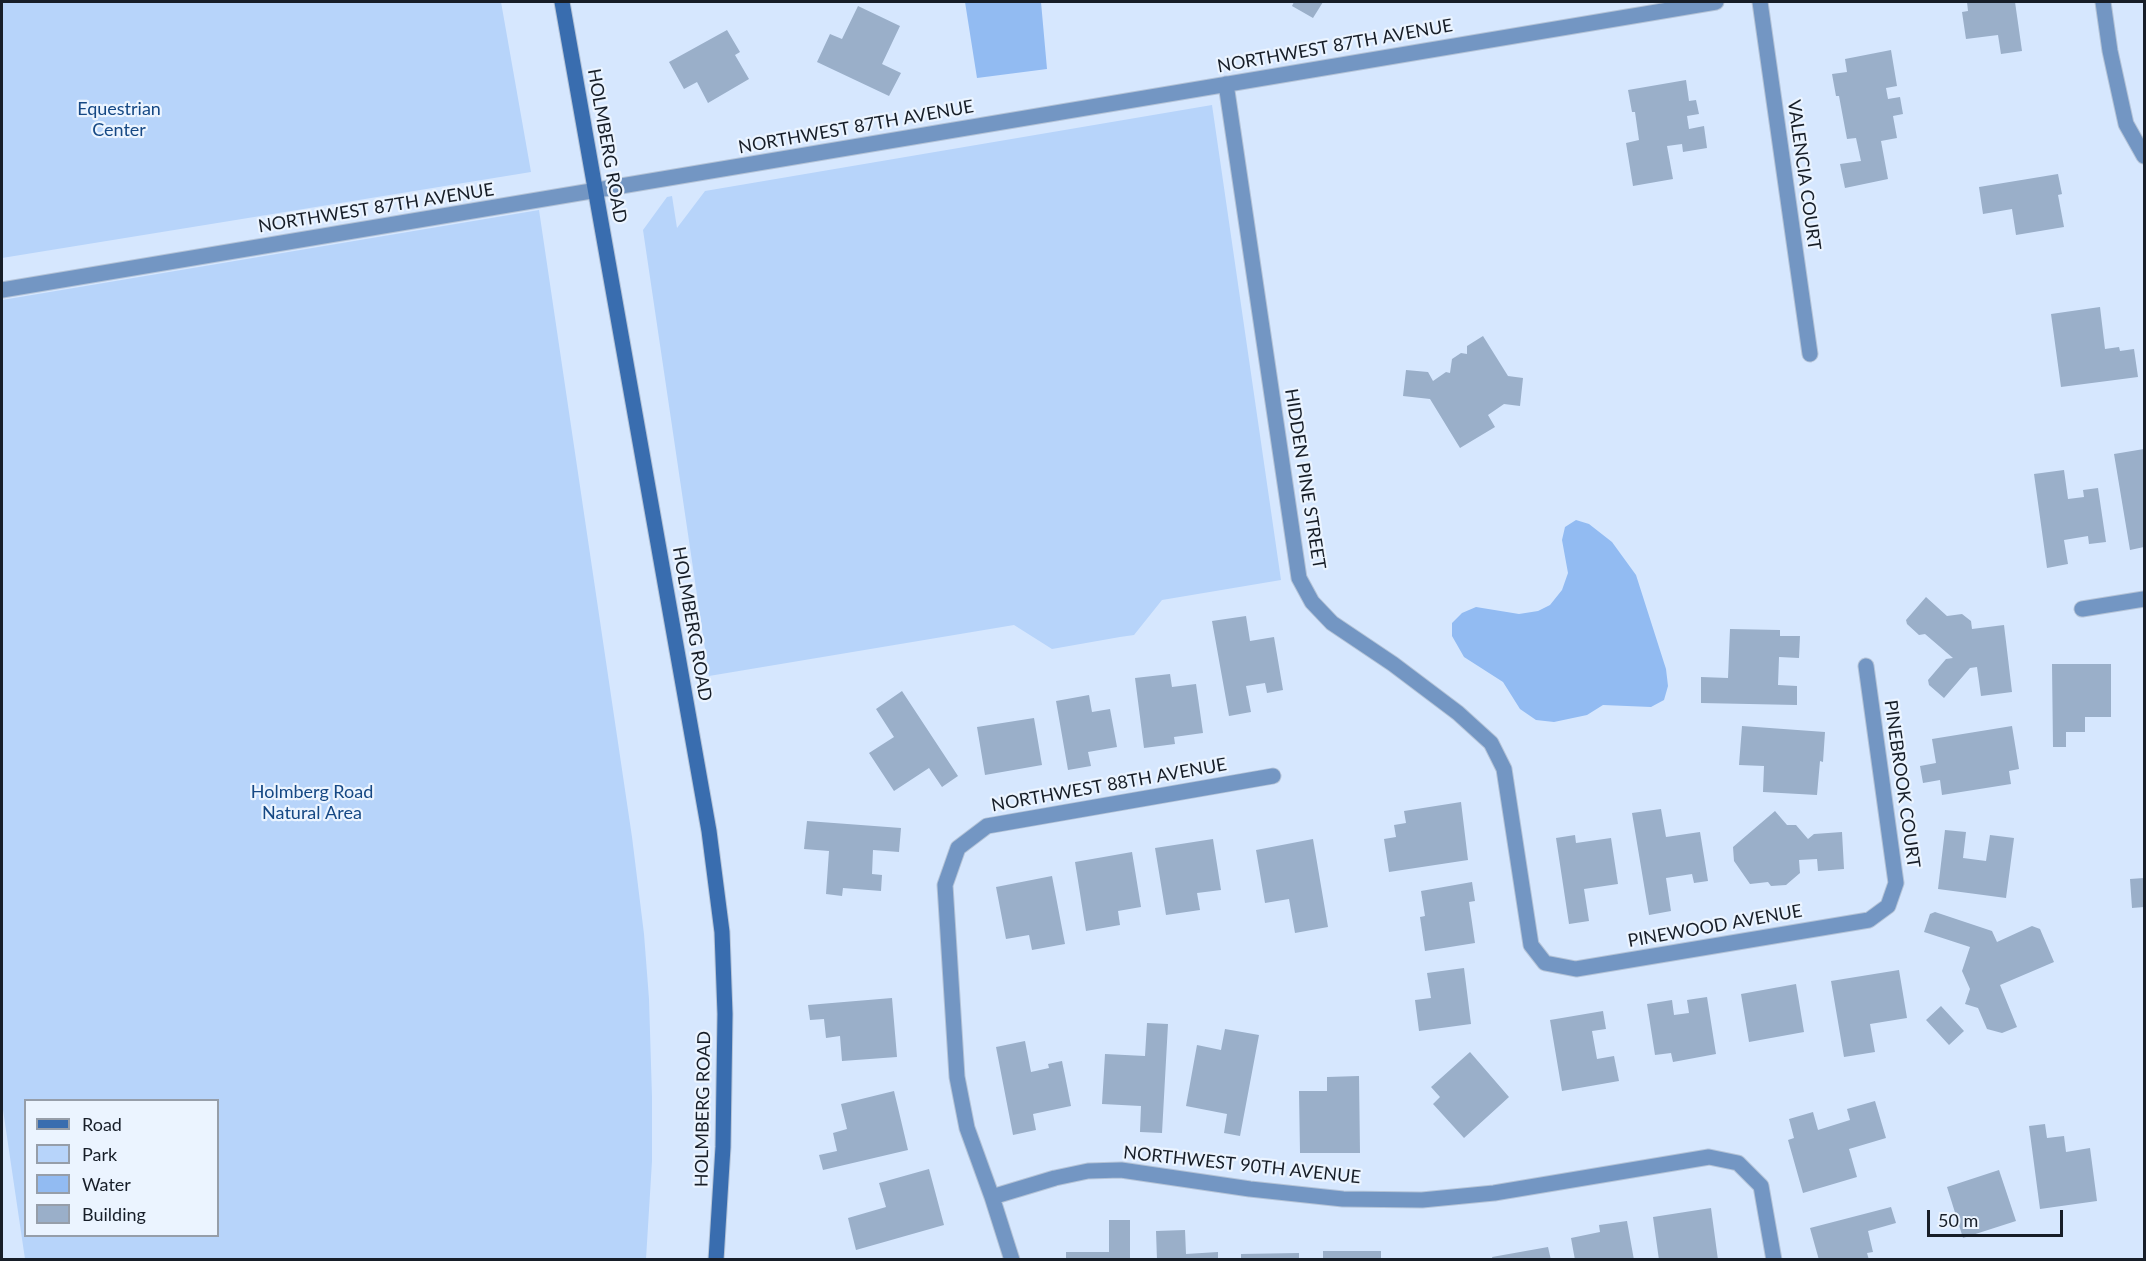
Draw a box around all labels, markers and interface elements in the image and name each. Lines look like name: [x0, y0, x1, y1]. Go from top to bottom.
street label: NORTHWEST 87TH AVENUE: [1216, 15, 1454, 77]
street label: HOLMBERG ROAD: [583, 67, 631, 225]
street label: NORTHWEST 87TH AVENUE: [737, 96, 975, 158]
park label: Equestrian Center: [77, 98, 161, 140]
street label: VALENCIA COURT: [1783, 98, 1825, 252]
street label: NORTHWEST 87TH AVENUE: [257, 179, 495, 237]
street label: HIDDEN PINE STREET: [1280, 387, 1330, 571]
street label: HOLMBERG ROAD: [668, 545, 716, 703]
street label: PINEBROOK COURT: [1880, 699, 1924, 869]
street label: NORTHWEST 88TH AVENUE: [990, 754, 1228, 816]
park label: Holmberg Road Natural Area: [251, 781, 373, 824]
street label: PINEWOOD AVENUE: [1626, 900, 1804, 952]
street label: HOLMBERG ROAD: [691, 1031, 715, 1187]
legend: [24, 1099, 219, 1237]
text: Road: [82, 1113, 122, 1135]
street label: NORTHWEST 90TH AVENUE: [1122, 1142, 1362, 1188]
text: Park: [82, 1143, 117, 1165]
text: Water: [82, 1173, 131, 1195]
scale bar: [1930, 1198, 2066, 1236]
text: Building: [82, 1203, 146, 1225]
text: 50 m: [1938, 1209, 1978, 1231]

